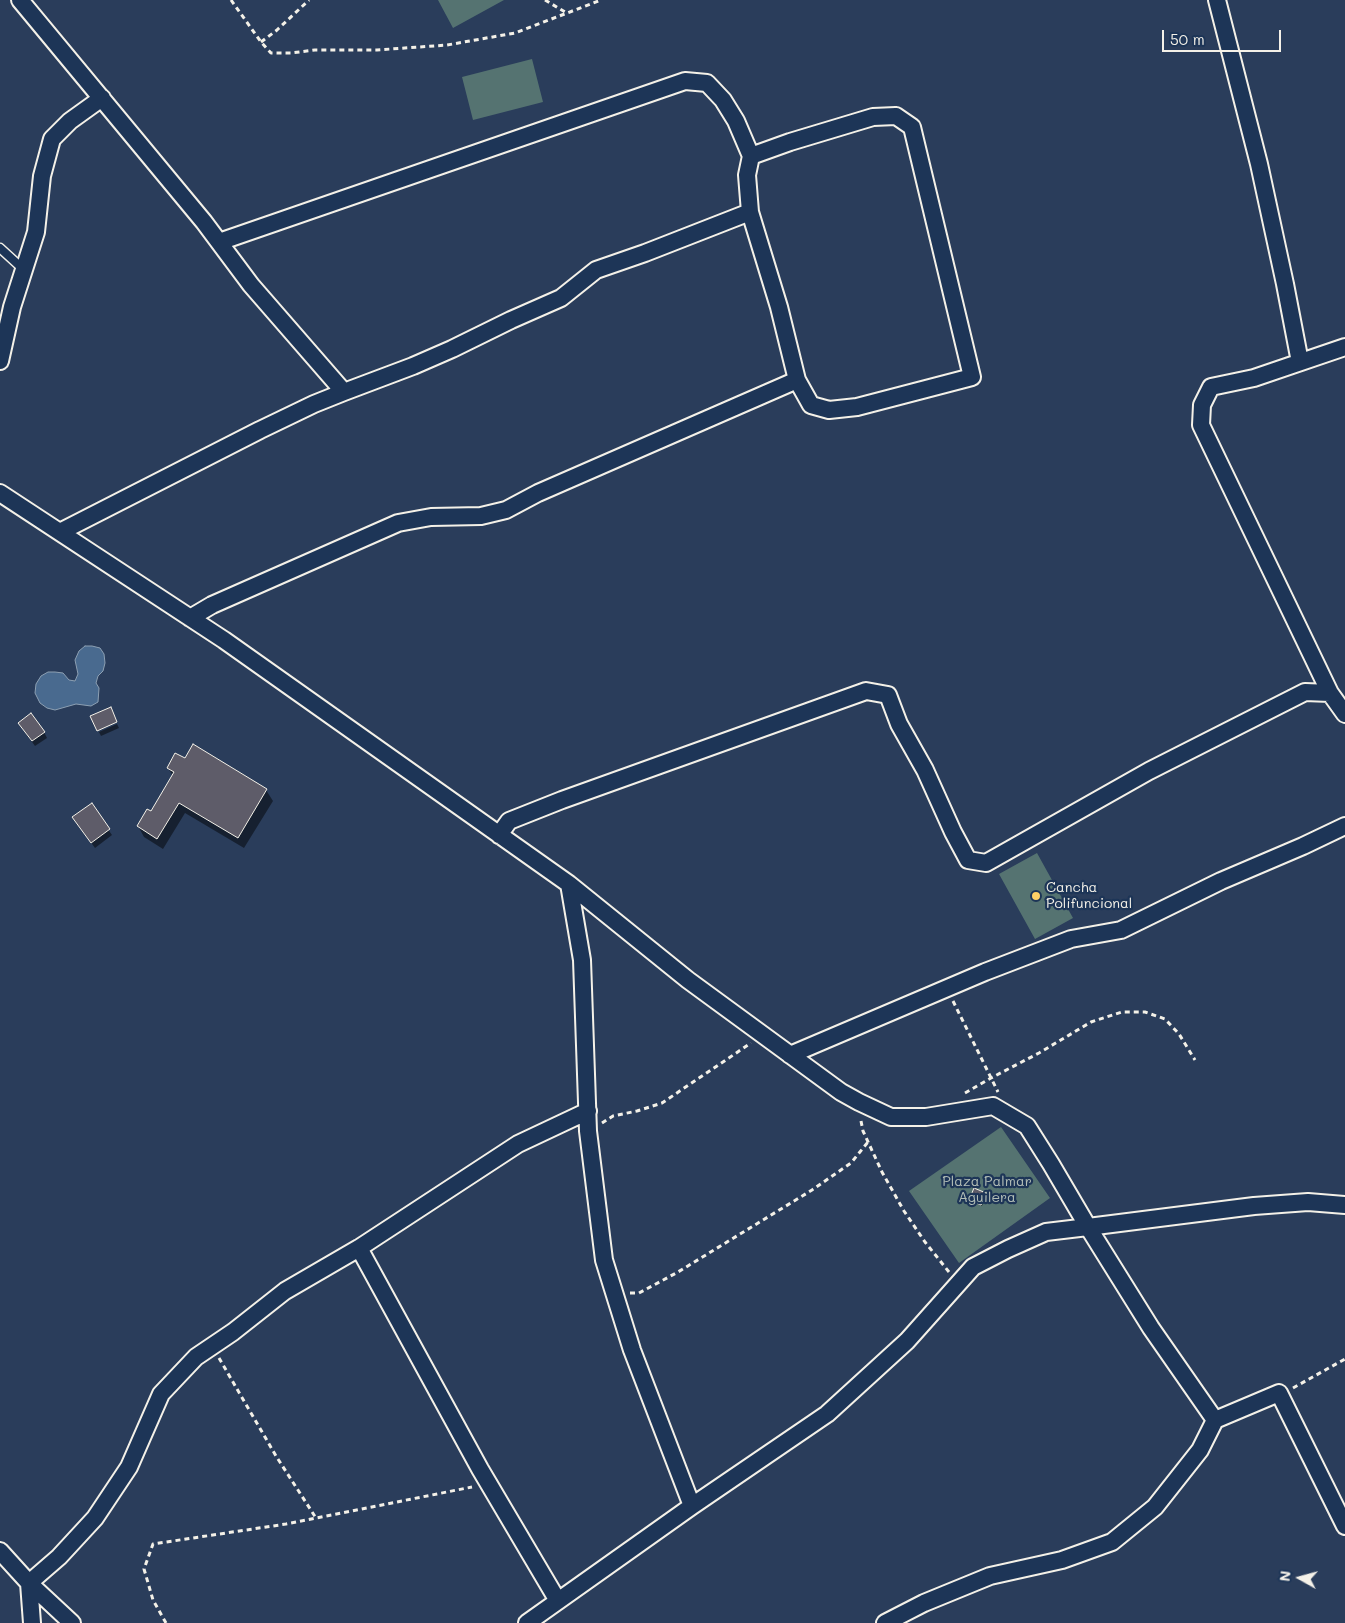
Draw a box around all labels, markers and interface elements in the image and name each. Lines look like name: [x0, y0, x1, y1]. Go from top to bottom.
scale bar: [1165, 20, 1284, 52]
text: 50 m: [1170, 29, 1205, 49]
place label: Cancha Polifuncional: [1046, 880, 1132, 912]
marker: Cancha Polifuncional: [1030, 890, 1042, 902]
park label: Plaza Palmar Aguilera: [942, 1174, 1032, 1206]
north arrow: [1275, 1553, 1325, 1603]
text: N: [1275, 1570, 1295, 1583]

